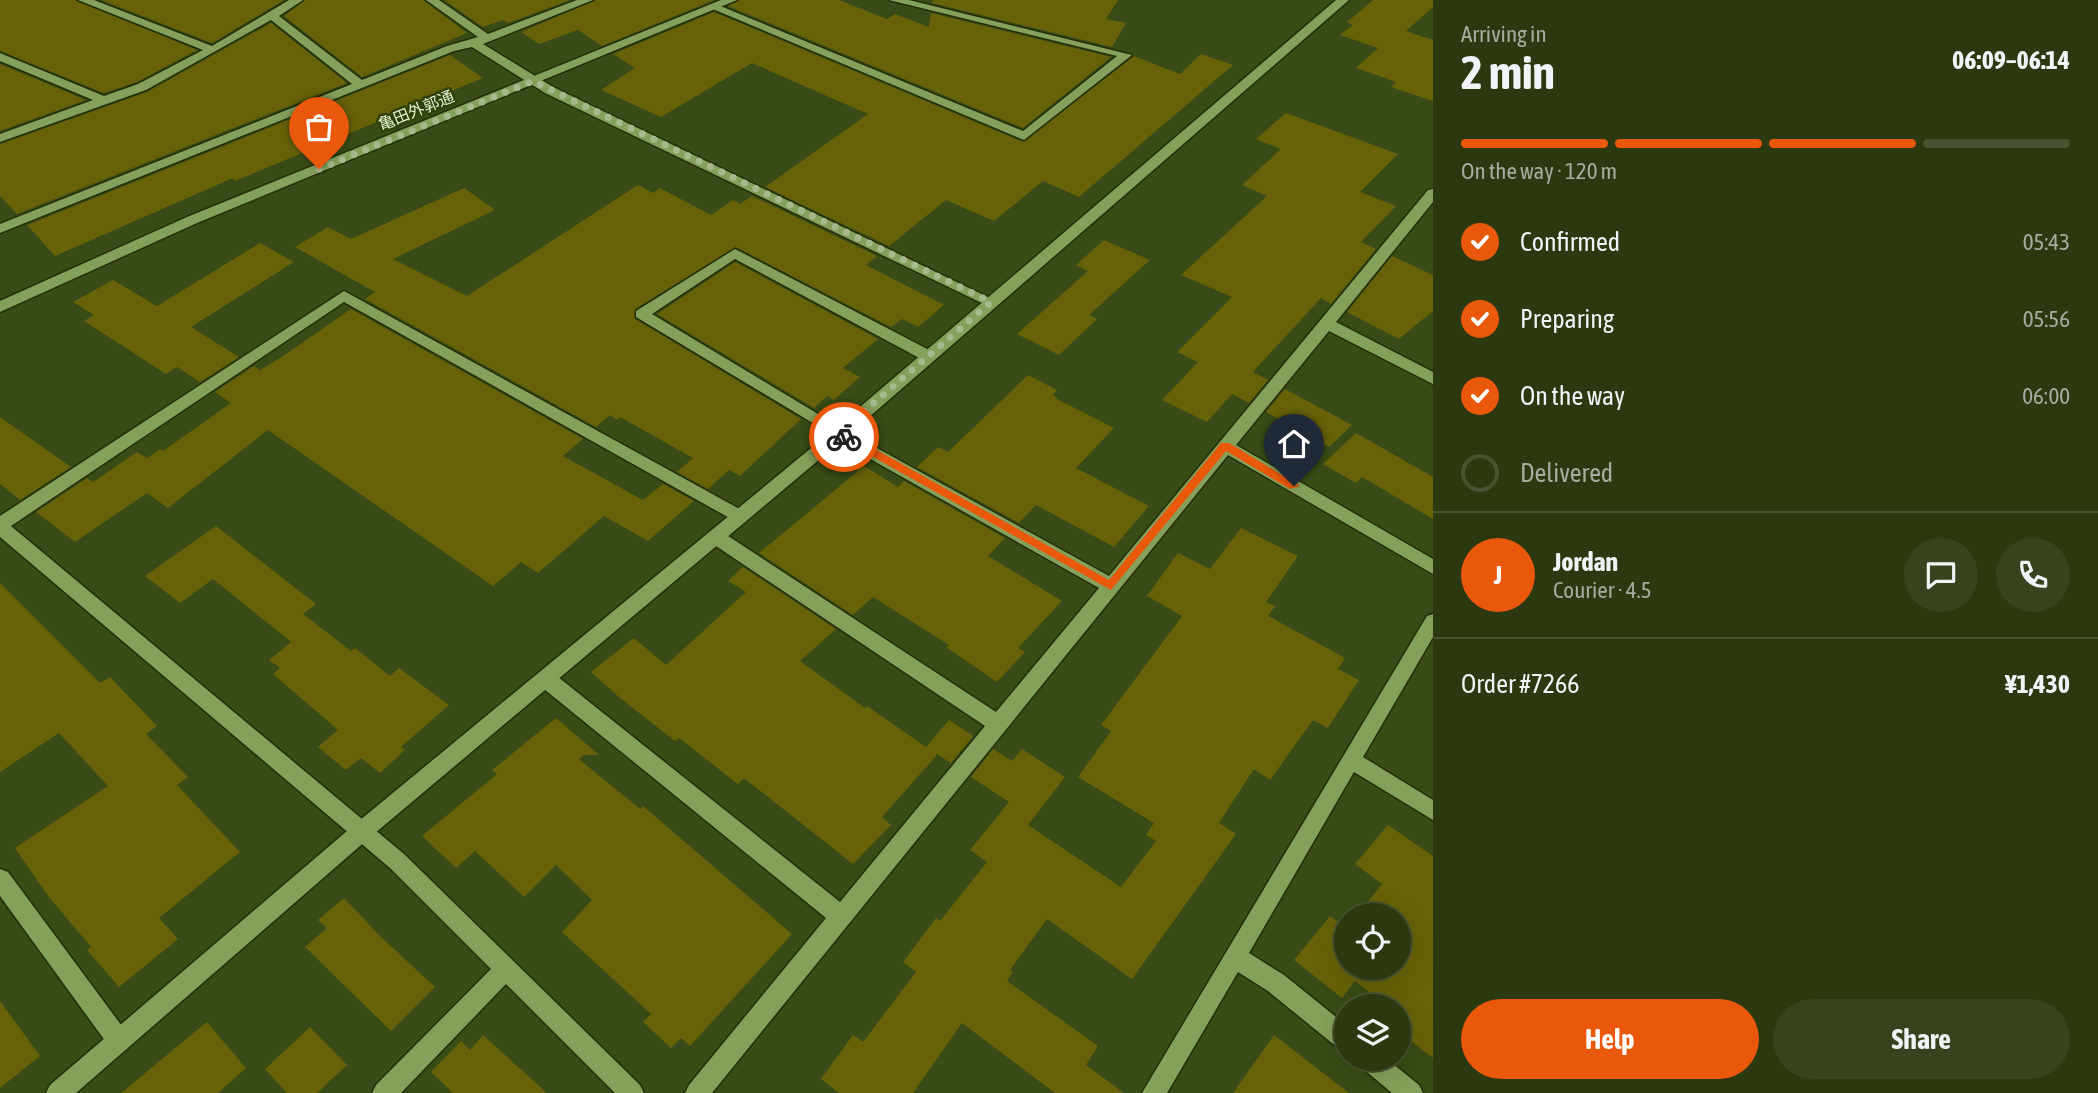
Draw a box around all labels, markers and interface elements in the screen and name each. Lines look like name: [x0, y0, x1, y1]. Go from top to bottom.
text: Arriving in: [1461, 21, 1547, 47]
text: 06:09–06:14: [1952, 45, 2070, 75]
text: 2 min: [1461, 46, 1555, 99]
street label: 亀田外郭通: [376, 87, 456, 133]
pin: [289, 97, 349, 169]
icon: bag: [300, 108, 338, 146]
text: On the way · 120 m: [1461, 158, 1617, 184]
icon: check: [1461, 223, 1499, 261]
text: Confirmed: [1520, 227, 1620, 257]
text: 05:43: [2023, 229, 2070, 255]
icon: check: [1461, 300, 1499, 338]
text: Preparing: [1520, 304, 1614, 334]
text: 05:56: [2023, 306, 2070, 332]
icon: check: [1461, 377, 1499, 415]
text: On the way: [1520, 381, 1625, 411]
text: 06:00: [2022, 383, 2070, 409]
courier: [809, 402, 879, 472]
pin: [1264, 414, 1324, 486]
icon: bike: [825, 418, 863, 456]
icon: home: [1275, 425, 1313, 463]
text: Delivered: [1520, 458, 1613, 488]
button: chat: [1904, 538, 1978, 612]
button: phone: [1996, 538, 2070, 612]
text: Jordan: [1553, 547, 1618, 577]
text: J: [1494, 560, 1502, 590]
text: Courier · 4.5: [1553, 577, 1652, 603]
text: Order #7266: [1461, 669, 1580, 699]
text: ¥1,430: [2005, 669, 2070, 699]
map controls: [1334, 903, 1411, 1071]
button: locate: [1334, 903, 1411, 980]
button: layers: [1334, 994, 1411, 1071]
button: Help: [1461, 999, 1759, 1079]
button: Share: [1773, 999, 2070, 1079]

